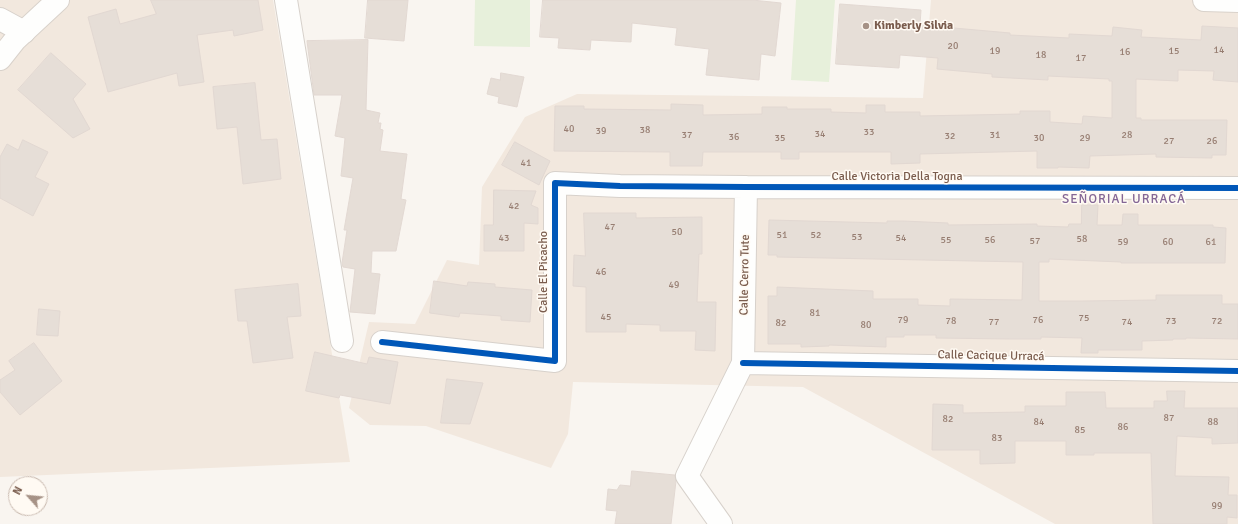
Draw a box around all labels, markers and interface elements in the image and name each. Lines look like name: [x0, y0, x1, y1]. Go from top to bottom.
place label: Kimberly Silvia: [874, 19, 953, 33]
marker: Kimberly Silvia: [861, 21, 871, 31]
house number: 20: [948, 40, 958, 52]
house number: 14: [1214, 44, 1224, 56]
house number: 19: [990, 45, 1000, 57]
house number: 15: [1169, 45, 1179, 57]
house number: 16: [1120, 46, 1130, 58]
house number: 18: [1036, 49, 1046, 61]
house number: 17: [1076, 52, 1086, 64]
house number: 40: [564, 123, 574, 135]
house number: 38: [640, 124, 650, 136]
house number: 39: [596, 125, 606, 137]
house number: 33: [864, 126, 874, 138]
house number: 34: [815, 128, 825, 140]
house number: 37: [682, 129, 692, 141]
house number: 31: [990, 129, 1000, 141]
house number: 28: [1122, 129, 1132, 141]
house number: 32: [945, 130, 955, 142]
house number: 36: [729, 131, 739, 143]
house number: 35: [775, 132, 785, 144]
house number: 30: [1034, 132, 1044, 144]
house number: 29: [1080, 132, 1090, 144]
house number: 27: [1164, 135, 1174, 147]
house number: 26: [1207, 135, 1217, 147]
house number: 41: [521, 157, 531, 169]
street label: Calle Victoria Della Togna: [832, 170, 962, 184]
district label: SEÑORIAL URRACÁ: [1062, 192, 1186, 208]
house number: 42: [509, 200, 519, 212]
house number: 47: [605, 221, 615, 233]
house number: 50: [672, 226, 682, 238]
house number: 51: [777, 229, 787, 241]
house number: 52: [811, 229, 821, 241]
street label: Calle El Picacho: [537, 231, 551, 313]
house number: 53: [852, 231, 862, 243]
house number: 43: [499, 232, 509, 244]
house number: 54: [896, 232, 906, 244]
house number: 58: [1077, 233, 1087, 245]
street label: Calle Cerro Tute: [737, 234, 753, 316]
house number: 55: [941, 234, 951, 246]
house number: 56: [985, 234, 995, 246]
house number: 57: [1030, 235, 1040, 247]
house number: 59: [1118, 236, 1128, 248]
house number: 60: [1163, 236, 1173, 248]
house number: 61: [1206, 236, 1216, 248]
house number: 46: [596, 266, 606, 278]
house number: 49: [669, 279, 679, 291]
house number: 81: [810, 307, 820, 319]
house number: 45: [601, 311, 611, 323]
house number: 75: [1079, 312, 1089, 324]
house number: 79: [898, 314, 908, 326]
house number: 76: [1033, 314, 1043, 326]
house number: 78: [946, 315, 956, 327]
house number: 73: [1166, 315, 1176, 327]
house number: 72: [1212, 315, 1222, 327]
house number: 77: [989, 316, 999, 328]
house number: 74: [1122, 316, 1132, 328]
house number: 82: [776, 317, 786, 329]
house number: 80: [861, 319, 871, 331]
street label: Calle Cacique Urracá: [937, 348, 1045, 364]
house number: 87: [1164, 412, 1174, 424]
house number: 82: [943, 413, 953, 425]
house number: 84: [1034, 416, 1044, 428]
house number: 88: [1208, 416, 1218, 428]
house number: 86: [1118, 421, 1128, 433]
house number: 85: [1075, 424, 1085, 436]
house number: 83: [992, 432, 1002, 444]
north arrow: [8, 476, 48, 516]
text: N: [10, 484, 25, 497]
house number: 99: [1212, 500, 1222, 512]

